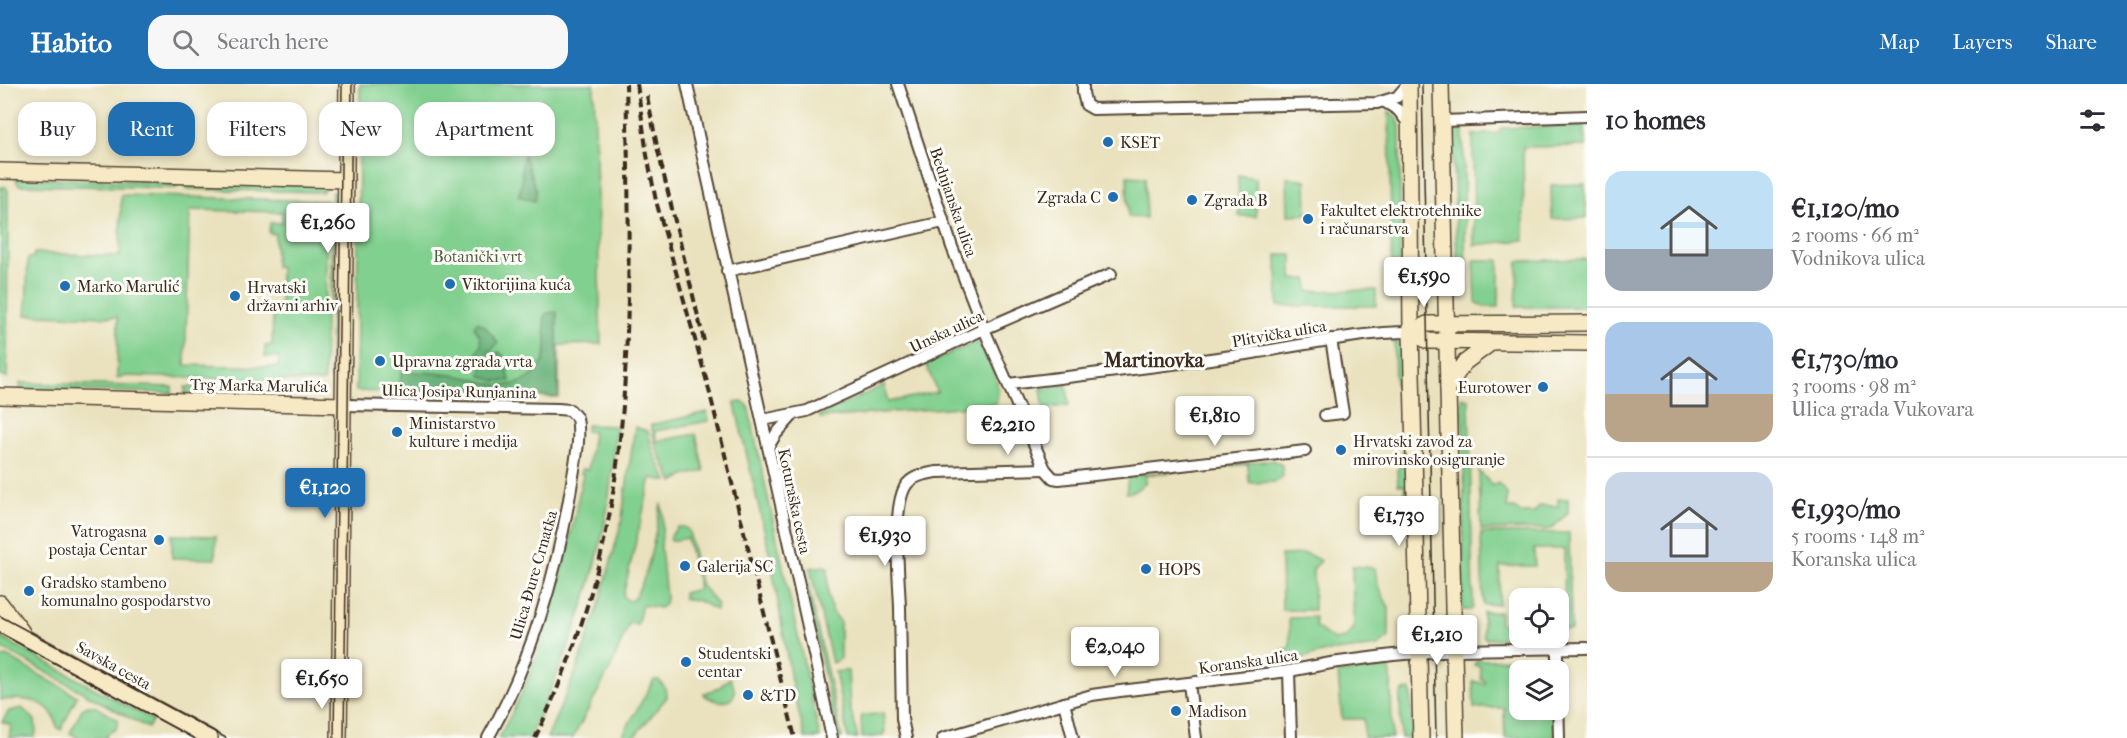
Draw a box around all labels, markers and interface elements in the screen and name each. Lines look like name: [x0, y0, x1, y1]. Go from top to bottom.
search box: [148, 15, 568, 69]
text: Habito: [30, 26, 112, 59]
icon: search: [169, 26, 202, 59]
text: Search here: [217, 29, 329, 55]
text: Map: [1879, 30, 1920, 54]
text: Layers: [1953, 30, 2012, 54]
text: Share: [2045, 30, 2097, 54]
chip: Buy: [18, 102, 96, 156]
chip: Rent: [108, 102, 195, 156]
chip: Filters: [207, 102, 307, 156]
chip: New: [319, 102, 402, 156]
chip: Apartment: [414, 102, 555, 156]
icon: filters: [2076, 104, 2109, 137]
text: 10 homes: [1605, 105, 1706, 136]
place label: KSET: [1120, 133, 1161, 152]
marker: KSET: [1101, 135, 1115, 149]
street label: Bednjanska ulica: [926, 145, 981, 260]
place label: Zgrada C: [1037, 188, 1101, 207]
marker: Zgrada C: [1106, 190, 1120, 204]
place label: Zgrada B: [1204, 191, 1268, 210]
marker: Zgrada B: [1185, 193, 1199, 207]
text: €1,120/mo: [1791, 193, 1899, 224]
icon: home: [1653, 195, 1725, 267]
place label: Fakultet elektrotehnike i računarstva: [1320, 201, 1482, 238]
pin: €1,260: [279, 203, 377, 254]
text: €1,260: [300, 211, 356, 234]
marker: Fakultet elektrotehnike i računarstva: [1301, 212, 1315, 226]
text: 2 rooms · 66 m²: [1791, 224, 1919, 247]
park label: Botanički vrt: [433, 247, 523, 266]
text: Vodnikova ulica: [1791, 247, 1925, 270]
pin: €1,590: [1375, 257, 1473, 308]
text: €1,590: [1398, 265, 1450, 288]
place label: Viktorijina kuća: [461, 275, 572, 294]
place label: Marko Marulić: [77, 277, 179, 296]
marker: Viktorijina kuća: [443, 277, 457, 291]
place label: Hrvatski državni arhiv: [247, 278, 339, 315]
marker: Marko Marulić: [58, 279, 72, 293]
marker: Hrvatski državni arhiv: [228, 289, 242, 303]
street label: Unska ulica: [906, 306, 987, 357]
street label: Plitvička ulica: [1230, 316, 1328, 351]
text: €1,730/mo: [1791, 344, 1898, 375]
icon: home: [1653, 346, 1725, 418]
district label: Martinovka: [1103, 349, 1205, 372]
place label: Upravna zgrada vrta: [392, 352, 533, 371]
marker: Upravna zgrada vrta: [373, 354, 387, 368]
street label: Trg Marka Marulića: [190, 375, 329, 396]
text: 3 rooms · 98 m²: [1791, 375, 1916, 398]
place label: Eurotower: [1458, 378, 1531, 397]
marker: Eurotower: [1536, 380, 1550, 394]
street label: Ulica Josipa Runjanina: [381, 381, 537, 402]
pin: €1,810: [1166, 396, 1264, 447]
text: Ulica grada Vukovara: [1791, 398, 1974, 421]
text: €1,810: [1189, 404, 1241, 427]
pin: €2,210: [959, 405, 1057, 456]
text: €2,210: [981, 413, 1035, 436]
place label: Ministarstvo kulture i medija: [409, 414, 518, 451]
marker: Ministarstvo kulture i medija: [390, 425, 404, 439]
place label: Hrvatski zavod za mirovinsko osiguranje: [1353, 432, 1505, 469]
marker: Hrvatski zavod za mirovinsko osiguranje: [1334, 443, 1348, 457]
street label: Koturaška cesta: [774, 447, 815, 556]
pin: €1,120: [276, 468, 374, 519]
text: €1,120: [299, 476, 351, 499]
text: €1,930/mo: [1791, 494, 1900, 525]
pin: €1,730: [1350, 496, 1448, 547]
icon: home: [1653, 496, 1725, 568]
text: €1,730: [1374, 504, 1424, 527]
street label: Ulica Đure Crnatka: [506, 507, 561, 642]
pin: €1,930: [836, 516, 934, 567]
place label: Vatrogasna postaja Centar: [47, 522, 148, 559]
text: €1,930: [859, 524, 911, 547]
text: 5 rooms · 148 m²: [1791, 525, 1925, 548]
marker: Vatrogasna postaja Centar: [152, 533, 166, 547]
text: Koranska ulica: [1791, 548, 1916, 571]
place label: Galerija SC: [697, 557, 773, 576]
marker: Galerija SC: [678, 559, 692, 573]
place label: HOPS: [1158, 560, 1201, 579]
marker: HOPS: [1139, 562, 1153, 576]
place label: Gradsko stambeno komunalno gospodarstvo: [41, 573, 211, 610]
marker: Gradsko stambeno komunalno gospodarstvo: [22, 584, 36, 598]
map controls: [1509, 588, 1569, 720]
button: locate: [1509, 588, 1569, 648]
pin: €1,210: [1388, 615, 1486, 666]
text: €1,210: [1411, 623, 1463, 646]
pin: €2,040: [1066, 627, 1164, 678]
text: €2,040: [1085, 635, 1145, 658]
street label: Savska cesta: [73, 637, 155, 694]
place label: Studentski centar: [698, 644, 772, 681]
street label: Koranska ulica: [1197, 645, 1300, 678]
marker: Studentski centar: [679, 655, 693, 669]
pin: €1,650: [273, 659, 371, 710]
button: layers: [1509, 660, 1569, 720]
text: €1,650: [295, 667, 349, 690]
place label: &TD: [760, 686, 796, 705]
marker: &TD: [741, 688, 755, 702]
place label: Madison: [1188, 702, 1247, 721]
marker: Madison: [1169, 704, 1183, 718]

